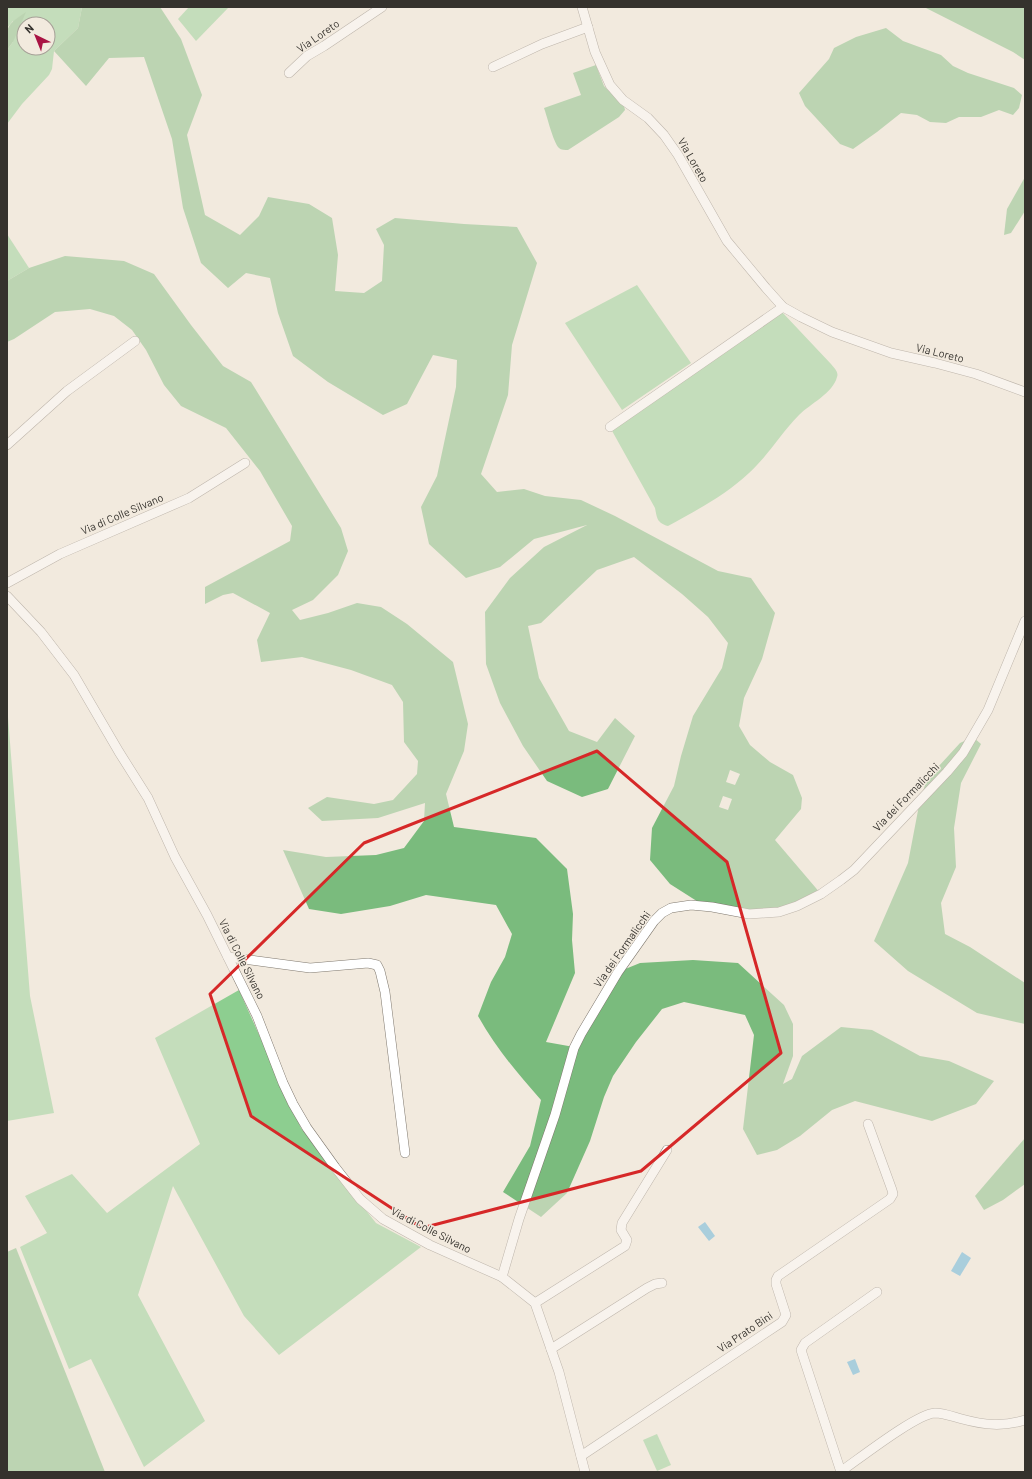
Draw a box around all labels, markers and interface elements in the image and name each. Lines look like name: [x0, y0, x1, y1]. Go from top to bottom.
north arrow: [16, 16, 56, 56]
street label: Via Loreto: [294, 16, 341, 55]
text: N: [22, 21, 36, 36]
street label: Via Loreto: [676, 135, 711, 184]
street label: Via Loreto: [915, 340, 965, 365]
street label: Via di Colle Silvano: [79, 490, 165, 537]
street label: Via dei Formalicchi: [870, 760, 942, 834]
street label: Via dei Formalicchi: [590, 908, 653, 989]
street label: Via di Colle Silvano: [217, 917, 268, 1001]
street label: Via di Colle Silvano: [389, 1204, 473, 1255]
street label: Via Prato Bini: [715, 1308, 775, 1355]

